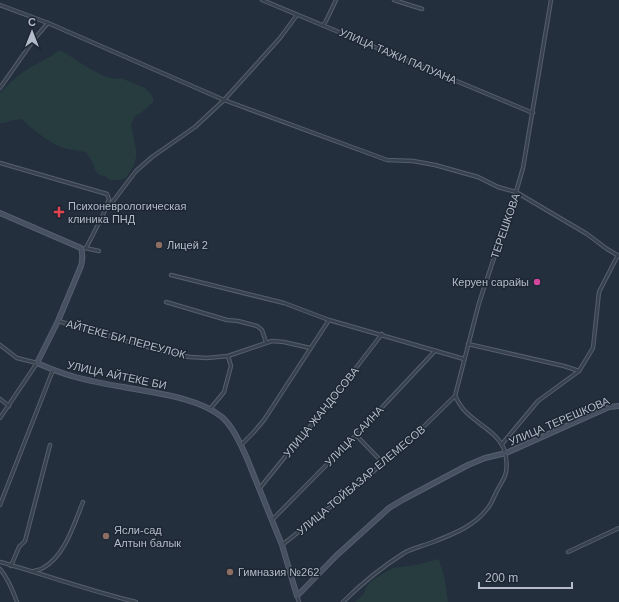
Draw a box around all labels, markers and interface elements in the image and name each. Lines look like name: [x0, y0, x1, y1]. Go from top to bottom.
north arrow: [12, 12, 52, 52]
text: С: [28, 16, 36, 28]
street label: УЛИЦА ТАЖИ ПАЛУАНА: [337, 26, 459, 87]
street label: ТЕРЕШКОВА: [488, 191, 522, 260]
place label: Психоневрологическая клиника ПНД: [68, 200, 186, 225]
marker: Психоневрологическая клиника ПНД: [53, 206, 65, 218]
place label: Лицей 2: [167, 239, 208, 251]
marker: Лицей 2: [154, 240, 164, 250]
place label: Керуен сарайы: [452, 276, 529, 288]
marker: Керуен сарайы: [532, 277, 542, 287]
street label: АЙТЕКЕ БИ ПЕРЕУЛОК: [65, 317, 188, 361]
street label: УЛИЦА АЙТЕКЕ БИ: [66, 359, 168, 391]
street label: УЛИЦА ЖАНДОСОВА: [281, 364, 361, 459]
street label: УЛИЦА ТЕРЕШКОВА: [507, 394, 612, 448]
street label: УЛИЦА САИНА: [322, 403, 386, 468]
street label: УЛИЦА ТОЙБАЗАР ЕЛЕМЕСОВ: [295, 423, 427, 537]
place label: Ясли-сад Алтын балык: [114, 524, 181, 549]
marker: Ясли-сад Алтын балык: [101, 531, 111, 541]
scale bar: [479, 564, 572, 590]
place label: Гимназия №262: [238, 566, 319, 578]
marker: Гимназия №262: [225, 567, 235, 577]
text: 200 m: [485, 571, 518, 585]

